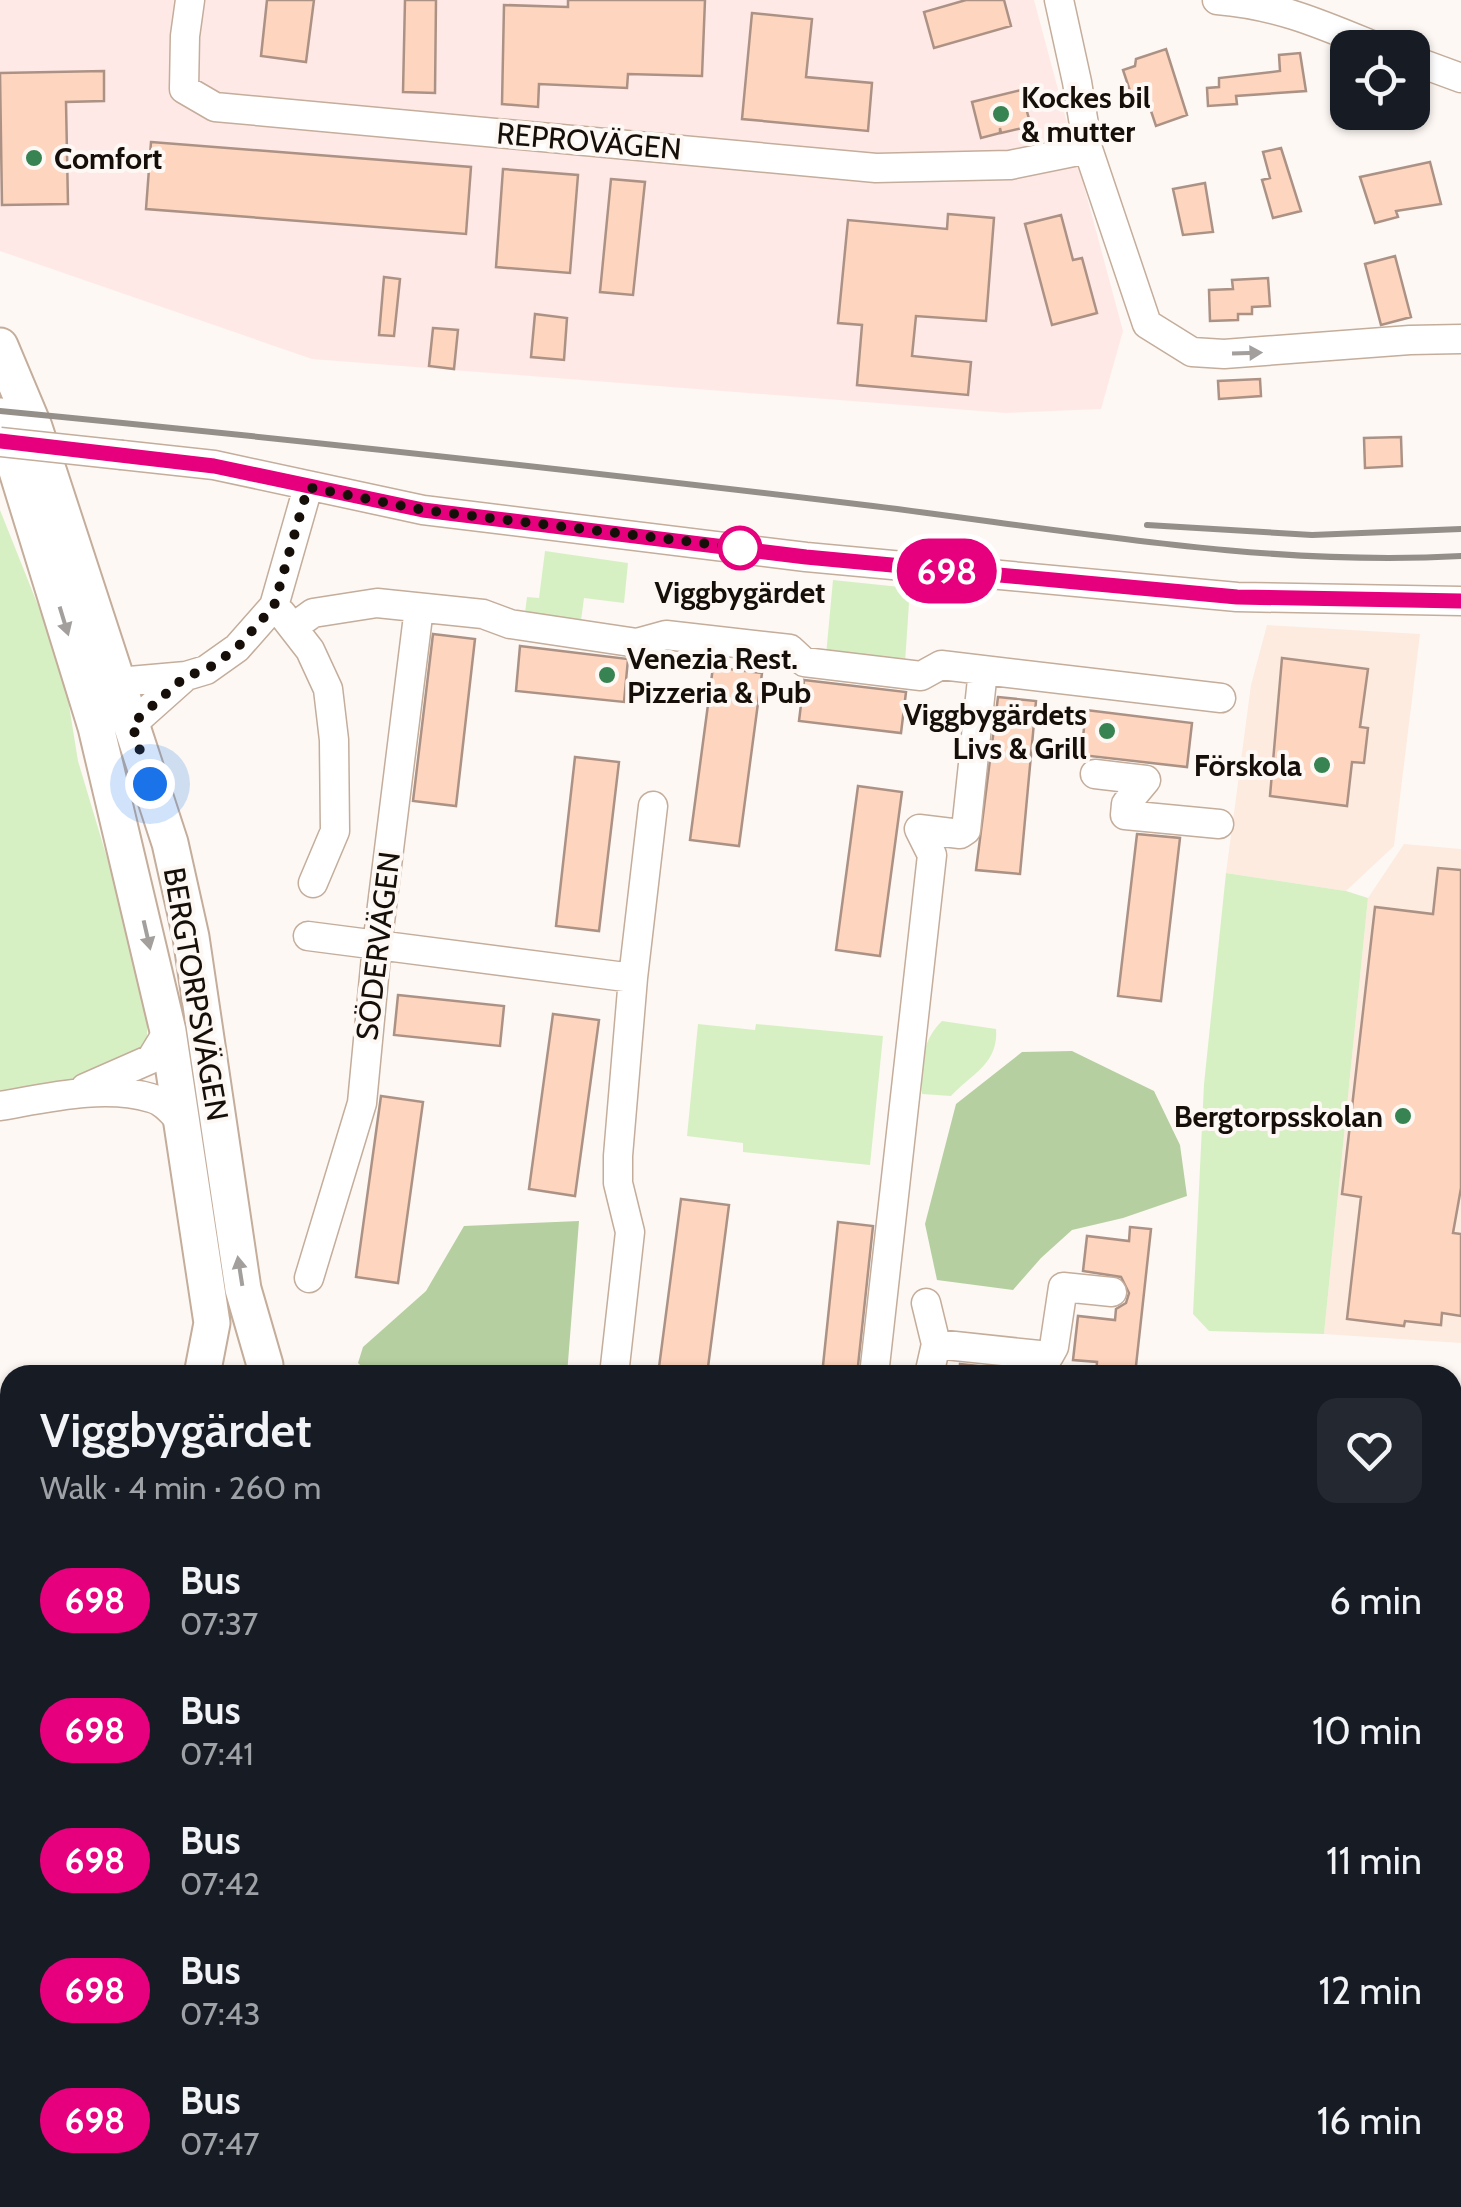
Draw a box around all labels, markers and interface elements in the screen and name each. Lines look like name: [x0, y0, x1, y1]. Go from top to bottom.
map controls: [1330, 30, 1430, 130]
button: locate: [1330, 30, 1430, 130]
place label: Kockes bil & mutter: [1021, 79, 1151, 150]
marker: Kockes bil & mutter: [990, 103, 1012, 125]
street label: REPROVÄGEN: [495, 114, 683, 168]
place label: Comfort: [54, 140, 162, 177]
marker: Comfort: [23, 147, 45, 169]
one-way arrow: [1232, 345, 1264, 361]
marker: Viggbygärdet: [719, 527, 761, 569]
line badge: 698: [890, 538, 1004, 604]
text: 698: [917, 550, 977, 593]
place label: Viggbygärdet: [655, 574, 825, 611]
one-way arrow: [57, 606, 72, 637]
place label: Venezia Rest. Pizzeria & Pub: [627, 640, 811, 711]
marker: Venezia Rest. Pizzeria & Pub: [596, 664, 618, 686]
place label: Viggbygärdets Livs & Grill: [903, 696, 1087, 767]
marker: Viggbygärdets Livs & Grill: [1096, 720, 1118, 742]
place label: Förskola: [1194, 747, 1302, 784]
marker: Förskola: [1311, 754, 1333, 776]
your location: [125, 759, 175, 809]
street label: SÖDERVÄGEN: [348, 850, 408, 1042]
street label: BERGTORPSVÄGEN: [155, 864, 237, 1124]
one-way arrow: [139, 920, 155, 951]
place label: Bergtorpsskolan: [1174, 1098, 1383, 1135]
marker: Bergtorpsskolan: [1392, 1105, 1414, 1127]
one-way arrow: [232, 1255, 247, 1287]
button: heart: [1317, 1398, 1422, 1503]
text: Viggbygärdet: [40, 1401, 312, 1459]
text: Walk · 4 min · 260 m: [40, 1468, 321, 1507]
text: Bus: [180, 1557, 241, 1604]
text: 6 min: [1329, 1577, 1422, 1624]
text: 698: [65, 1579, 125, 1622]
text: 07:37: [180, 1604, 258, 1643]
text: Bus: [180, 1687, 241, 1734]
text: 10 min: [1312, 1707, 1422, 1754]
text: 698: [65, 1709, 125, 1752]
text: 07:41: [180, 1734, 254, 1773]
text: Bus: [180, 1817, 241, 1864]
text: 11 min: [1326, 1837, 1422, 1884]
text: 698: [65, 1839, 125, 1882]
text: 07:42: [180, 1864, 260, 1903]
text: Bus: [180, 1947, 241, 1994]
text: 12 min: [1319, 1967, 1422, 2014]
text: 698: [65, 1969, 125, 2012]
text: 07:43: [180, 1994, 261, 2033]
text: Bus: [180, 2077, 241, 2124]
text: 16 min: [1317, 2097, 1422, 2144]
text: 698: [65, 2099, 125, 2142]
text: 07:47: [180, 2124, 259, 2163]

